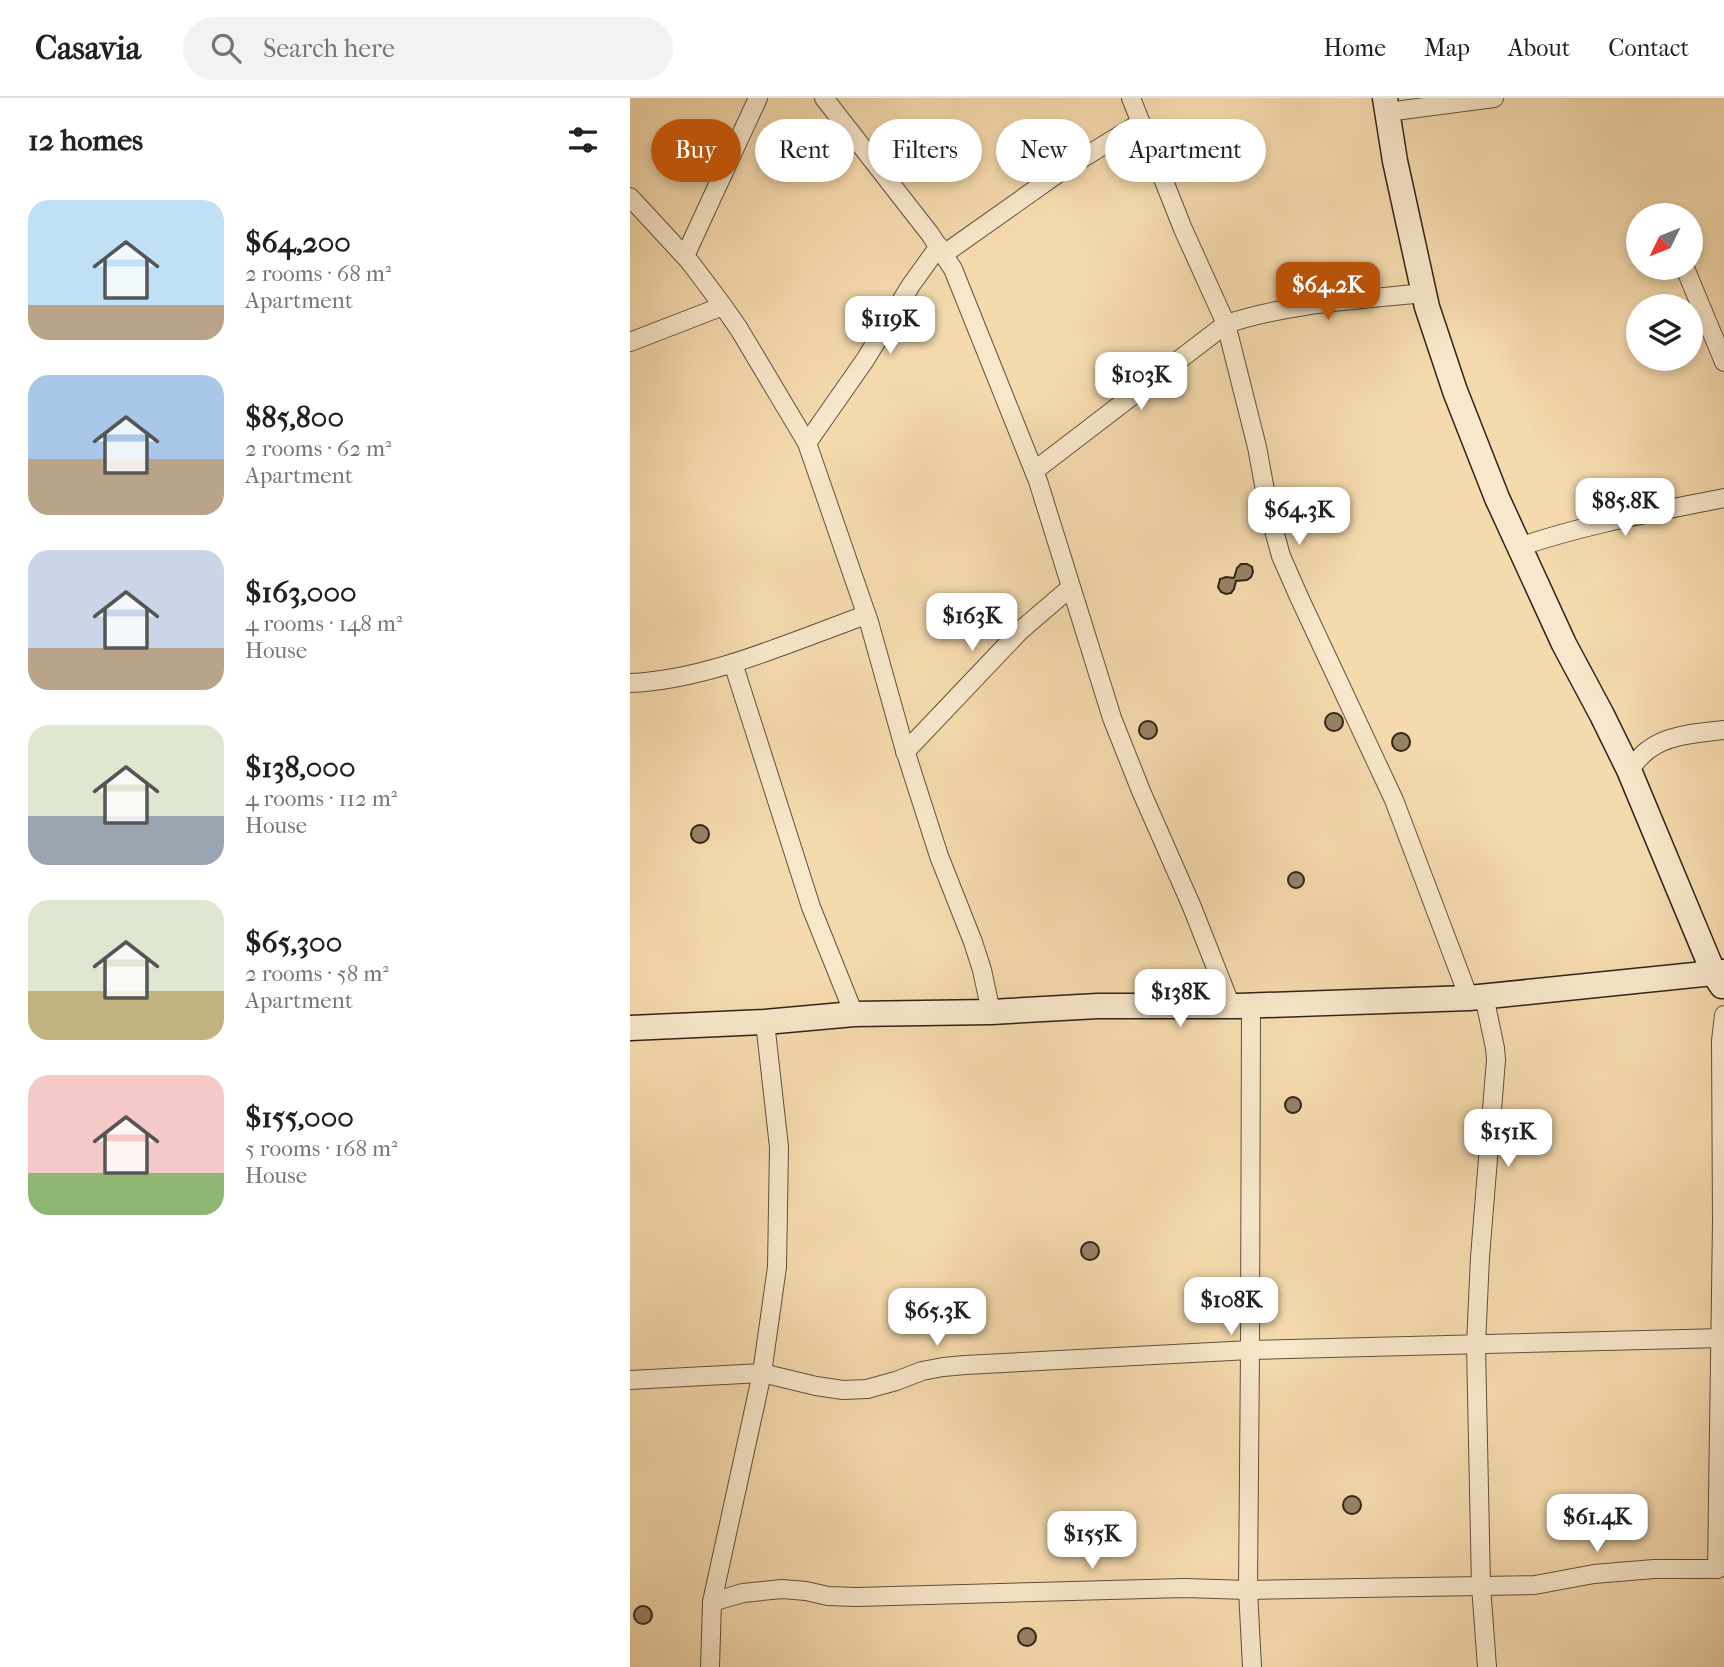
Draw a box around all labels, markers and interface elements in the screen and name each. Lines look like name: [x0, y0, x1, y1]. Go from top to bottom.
search box: [183, 17, 673, 80]
text: Casavia: [35, 29, 141, 68]
icon: search: [207, 29, 245, 67]
text: Search here: [263, 33, 395, 64]
text: Home: [1324, 34, 1386, 62]
text: Map: [1424, 34, 1470, 62]
text: About: [1508, 34, 1570, 62]
text: Contact: [1608, 34, 1689, 62]
chip: Buy: [651, 119, 741, 182]
chip: Rent: [755, 119, 854, 182]
chip: Filters: [868, 119, 982, 182]
chip: New: [996, 119, 1091, 182]
chip: Apartment: [1105, 119, 1266, 182]
icon: filters: [564, 121, 602, 159]
text: 12 homes: [28, 123, 143, 158]
north arrow: [1626, 203, 1703, 280]
map controls: [1626, 203, 1703, 371]
text: $64,200: [245, 225, 351, 260]
icon: home: [84, 228, 168, 312]
text: 2 rooms · 68 m²: [245, 260, 391, 287]
pin: $64.2K: [1271, 262, 1385, 322]
text: $64.2K: [1292, 271, 1364, 298]
text: Apartment: [245, 287, 353, 314]
button: layers: [1626, 294, 1703, 371]
pin: $119K: [841, 296, 939, 356]
text: $119K: [861, 305, 919, 332]
pin: $103K: [1092, 352, 1190, 412]
text: $103K: [1111, 361, 1171, 388]
text: $85,800: [245, 400, 344, 435]
icon: home: [84, 403, 168, 487]
text: 2 rooms · 62 m²: [245, 435, 392, 462]
text: Apartment: [245, 462, 353, 489]
pin: $85.8K: [1568, 478, 1682, 538]
text: $85.8K: [1592, 487, 1658, 514]
pin: $64.3K: [1242, 488, 1356, 547]
text: $64.3K: [1264, 496, 1334, 523]
text: $163,000: [245, 575, 357, 610]
icon: home: [84, 578, 168, 662]
pin: $163K: [923, 594, 1021, 653]
text: $163K: [942, 602, 1002, 629]
text: 4 rooms · 148 m²: [245, 610, 402, 637]
text: House: [245, 637, 307, 664]
text: $138,000: [245, 750, 355, 785]
icon: home: [84, 753, 168, 837]
text: 4 rooms · 112 m²: [245, 785, 397, 812]
text: House: [245, 812, 307, 839]
text: $65,300: [245, 925, 342, 960]
icon: home: [84, 928, 168, 1012]
text: 2 rooms · 58 m²: [245, 960, 389, 987]
pin: $138K: [1131, 970, 1229, 1029]
text: $138K: [1151, 978, 1209, 1005]
text: Apartment: [245, 987, 353, 1014]
text: $155,000: [245, 1100, 354, 1135]
icon: home: [84, 1103, 168, 1187]
pin: $151K: [1459, 1110, 1557, 1169]
text: $151K: [1480, 1118, 1536, 1145]
text: 5 rooms · 168 m²: [245, 1135, 398, 1162]
text: House: [245, 1162, 307, 1189]
pin: $108K: [1182, 1278, 1280, 1337]
text: $108K: [1200, 1286, 1262, 1313]
pin: $65.3K: [880, 1288, 994, 1348]
text: $65.3K: [904, 1297, 970, 1324]
pin: $61.4K: [1540, 1494, 1654, 1554]
text: $61.4K: [1563, 1503, 1631, 1530]
pin: $155K: [1043, 1512, 1141, 1571]
text: $155K: [1063, 1520, 1121, 1547]

